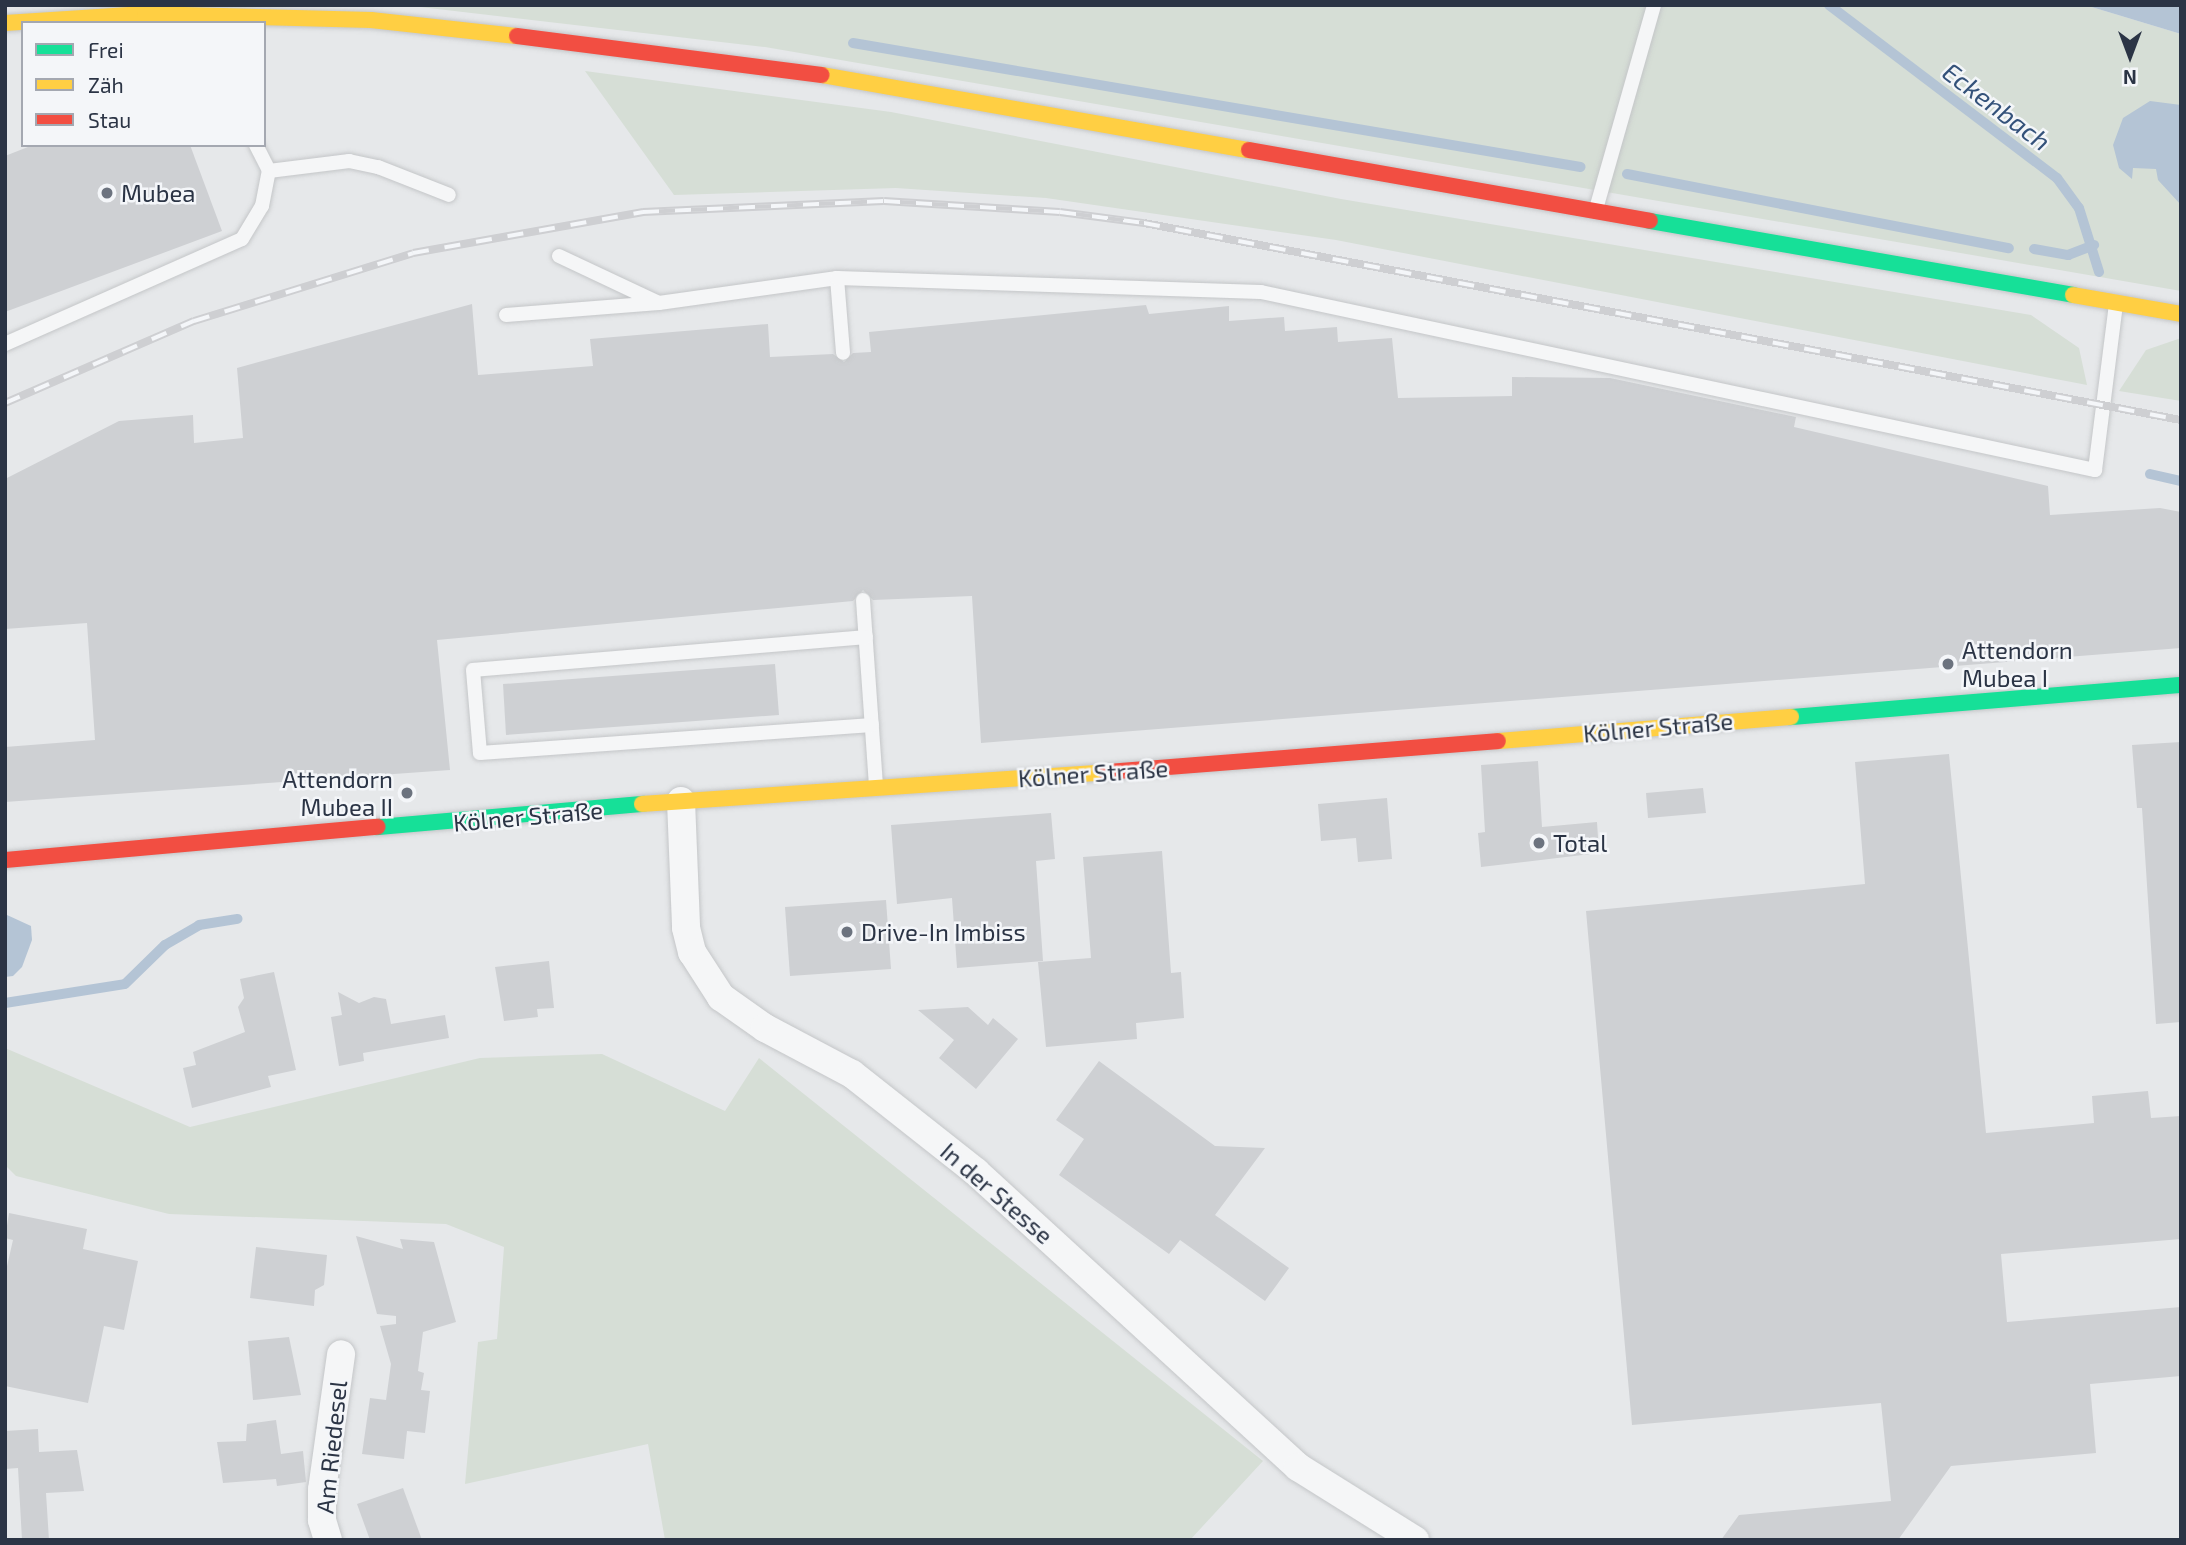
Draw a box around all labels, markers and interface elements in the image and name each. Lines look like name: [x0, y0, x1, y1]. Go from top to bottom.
legend: [21, 21, 266, 147]
north arrow: [2095, 21, 2165, 91]
text: Frei: [88, 37, 124, 62]
water label: Eckenbach: [1937, 55, 2057, 157]
text: N: [2123, 66, 2137, 89]
text: Zäh: [88, 72, 124, 97]
text: Stau: [88, 107, 131, 132]
place label: Mubea: [121, 179, 195, 207]
marker: Mubea: [99, 185, 115, 201]
place label: Attendorn Mubea I: [1962, 636, 2073, 692]
marker: Attendorn Mubea I: [1940, 656, 1956, 672]
street label: Kölner Straße: [1582, 706, 1734, 748]
street label: Kölner Straße: [1017, 753, 1169, 793]
place label: Attendorn Mubea II: [282, 765, 393, 821]
marker: Attendorn Mubea II: [399, 785, 415, 801]
street label: Kölner Straße: [452, 795, 604, 837]
place label: Total: [1553, 829, 1607, 857]
marker: Total: [1531, 835, 1547, 851]
place label: Drive-In Imbiss: [861, 918, 1026, 946]
marker: Drive-In Imbiss: [839, 924, 855, 940]
street label: In der Stesse: [935, 1136, 1059, 1250]
street label: Am Riedesel: [310, 1379, 352, 1515]

